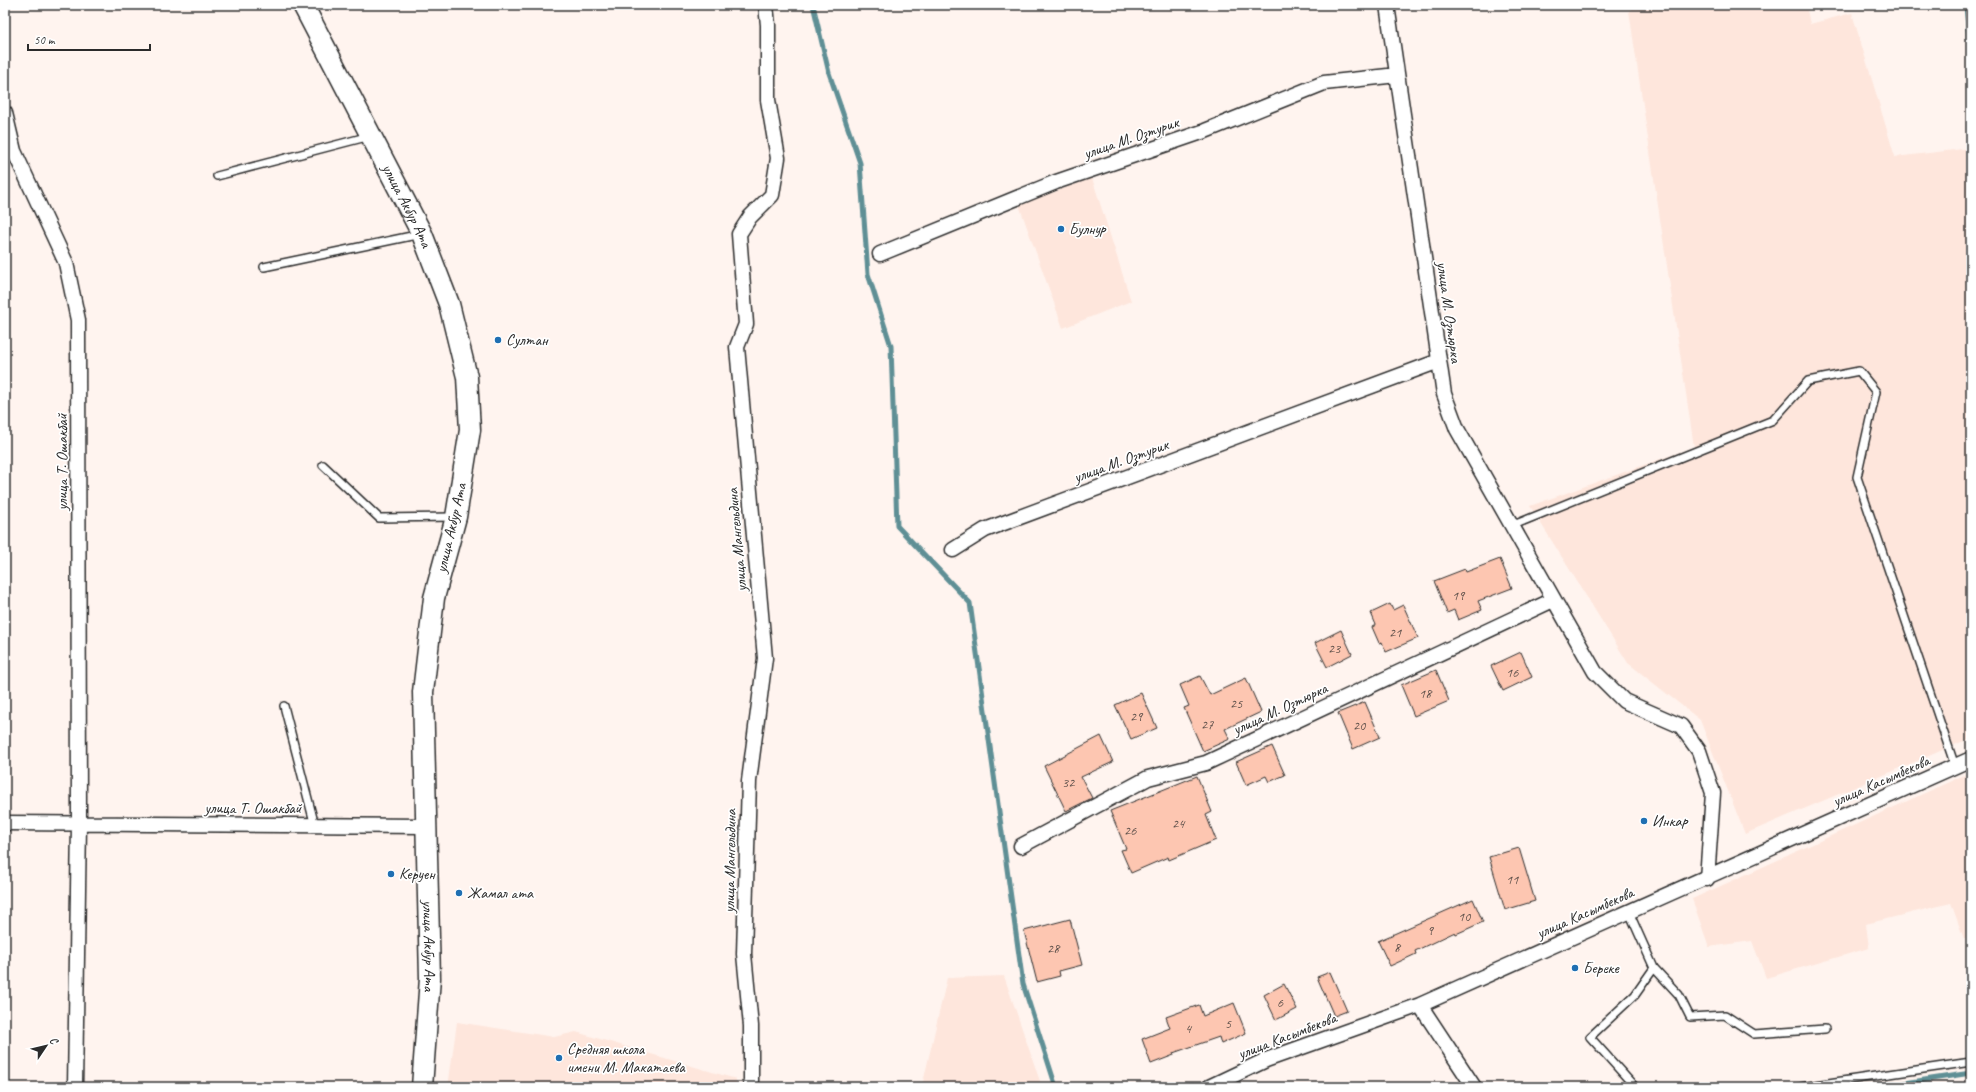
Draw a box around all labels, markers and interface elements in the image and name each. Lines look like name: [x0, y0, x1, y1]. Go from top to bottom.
scale bar: [28, 26, 150, 52]
text: 50 m: [34, 32, 56, 48]
street label: улица М. Озтурик: [1080, 112, 1183, 164]
street label: улица Акбур Ата: [377, 160, 437, 252]
place label: Булнур: [1069, 219, 1106, 239]
marker: Булнур: [1056, 224, 1066, 234]
street label: улица М. Озтюрка: [1432, 259, 1466, 365]
place label: Султан: [506, 330, 549, 350]
marker: Султан: [493, 335, 503, 345]
street label: улица Т. Ошакбай: [52, 412, 72, 511]
street label: улица М. Озтурик: [1070, 434, 1173, 488]
street label: улица Акбур Ата: [431, 480, 471, 576]
street label: улица Мангельдина: [722, 486, 752, 594]
house number: 19: [1452, 587, 1466, 604]
house number: 21: [1389, 624, 1402, 641]
house number: 23: [1328, 640, 1342, 657]
house number: 16: [1506, 664, 1519, 681]
street label: улица М. Озтюрка: [1229, 678, 1332, 740]
house number: 18: [1419, 685, 1433, 702]
house number: 25: [1230, 695, 1243, 712]
house number: 29: [1130, 708, 1144, 725]
house number: 27: [1201, 716, 1214, 733]
house number: 20: [1353, 717, 1367, 734]
street label: улица Касымбекова: [1828, 750, 1934, 812]
house number: 32: [1062, 774, 1076, 791]
street label: улица Т. Ошакбай: [204, 798, 303, 818]
street label: улица Мангельдина: [719, 808, 741, 914]
place label: Инкар: [1652, 811, 1689, 831]
house number: 24: [1172, 815, 1186, 832]
marker: Инкар: [1639, 816, 1649, 826]
house number: 26: [1124, 822, 1137, 839]
place label: Керуен: [399, 864, 436, 884]
marker: Керуен: [386, 869, 396, 879]
house number: 11: [1506, 871, 1519, 888]
street label: улица Касымбекова: [1532, 882, 1638, 944]
place label: Жамал ата: [467, 883, 534, 903]
marker: Жамал ата: [454, 888, 464, 898]
street label: улица Акбур Ата: [418, 899, 440, 994]
house number: 10: [1458, 908, 1472, 925]
house number: 9: [1427, 922, 1435, 939]
house number: 8: [1394, 939, 1402, 956]
house number: 28: [1047, 940, 1061, 957]
place label: Береке: [1583, 958, 1620, 978]
marker: Береке: [1570, 963, 1580, 973]
house number: 6: [1277, 994, 1284, 1011]
street label: улица Касымбекова: [1234, 1007, 1341, 1064]
house number: 5: [1225, 1015, 1232, 1032]
house number: 4: [1185, 1020, 1193, 1037]
north arrow: [26, 1026, 66, 1066]
text: С: [47, 1034, 62, 1048]
place label: Средняя школа имени М. Макатаева: [567, 1039, 686, 1077]
marker: Средняя школа имени М. Макатаева: [554, 1053, 564, 1063]

